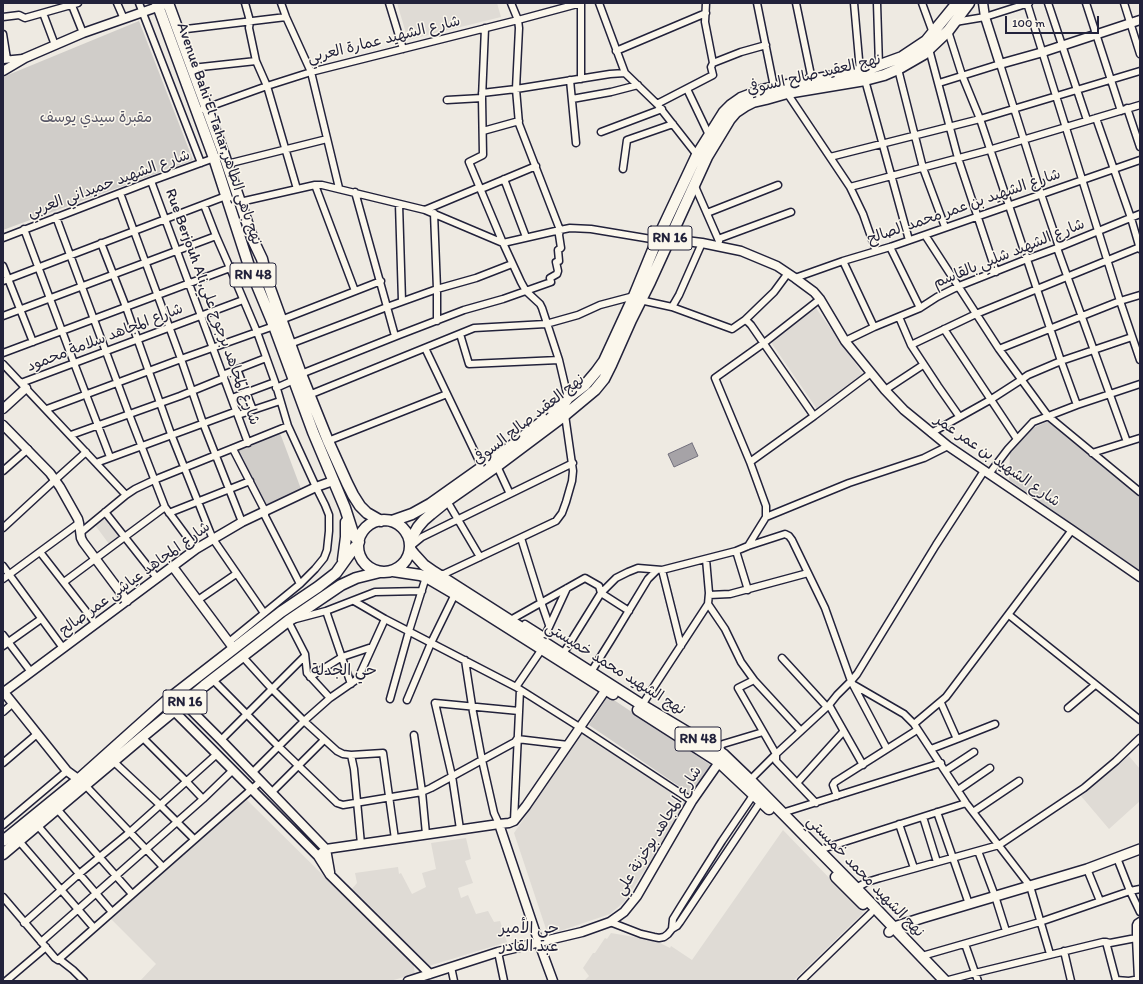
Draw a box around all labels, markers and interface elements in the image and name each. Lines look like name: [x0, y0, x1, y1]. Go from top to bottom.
scale bar: [1007, 8, 1101, 34]
street label: شارع الشهيد عمارة العربي: [306, 12, 462, 68]
text: 100 m: [1012, 16, 1045, 30]
street label: Avenue Bahi El Tahar,نهج باهي الطاهر: [172, 20, 266, 248]
street label: نهج العقيد صالح السوفي: [745, 51, 883, 99]
park label: مقبرة سيدي يوسف: [40, 109, 152, 127]
street label: شارع الشهيد حميداني العربي: [25, 146, 193, 222]
street label: شارع الشهيد بن عمر محمد الصالح: [865, 165, 1063, 249]
street label: Rue Berjouh Ali,شارع المجاهد برجوح علي: [161, 186, 263, 428]
street label: شارع الشهيد شلبي بالقاسم: [931, 215, 1087, 293]
road number: RN 16: [648, 226, 692, 250]
road number: RN 48: [230, 263, 276, 287]
street label: شارع المجاهد سلامة محمود: [24, 300, 186, 376]
street label: نهج العقيد صالح السوفي: [470, 371, 588, 469]
street label: شارع الشهيد بن عمر عمر: [931, 411, 1063, 511]
street label: شارع المجاهد عياشي عمر صالح: [56, 518, 214, 640]
street label: نهج الشهيد محمد خميستي: [542, 619, 688, 719]
district label: حي الجدلة: [311, 661, 377, 681]
road number: RN 16: [163, 690, 207, 714]
road number: RN 48: [675, 727, 721, 751]
street label: شارع المجاهد بوخزنة علي: [612, 763, 706, 899]
street label: نهج الشهيد محمد خميستي: [802, 813, 928, 941]
district label: حي الأمير عبد القادر: [499, 919, 559, 957]

